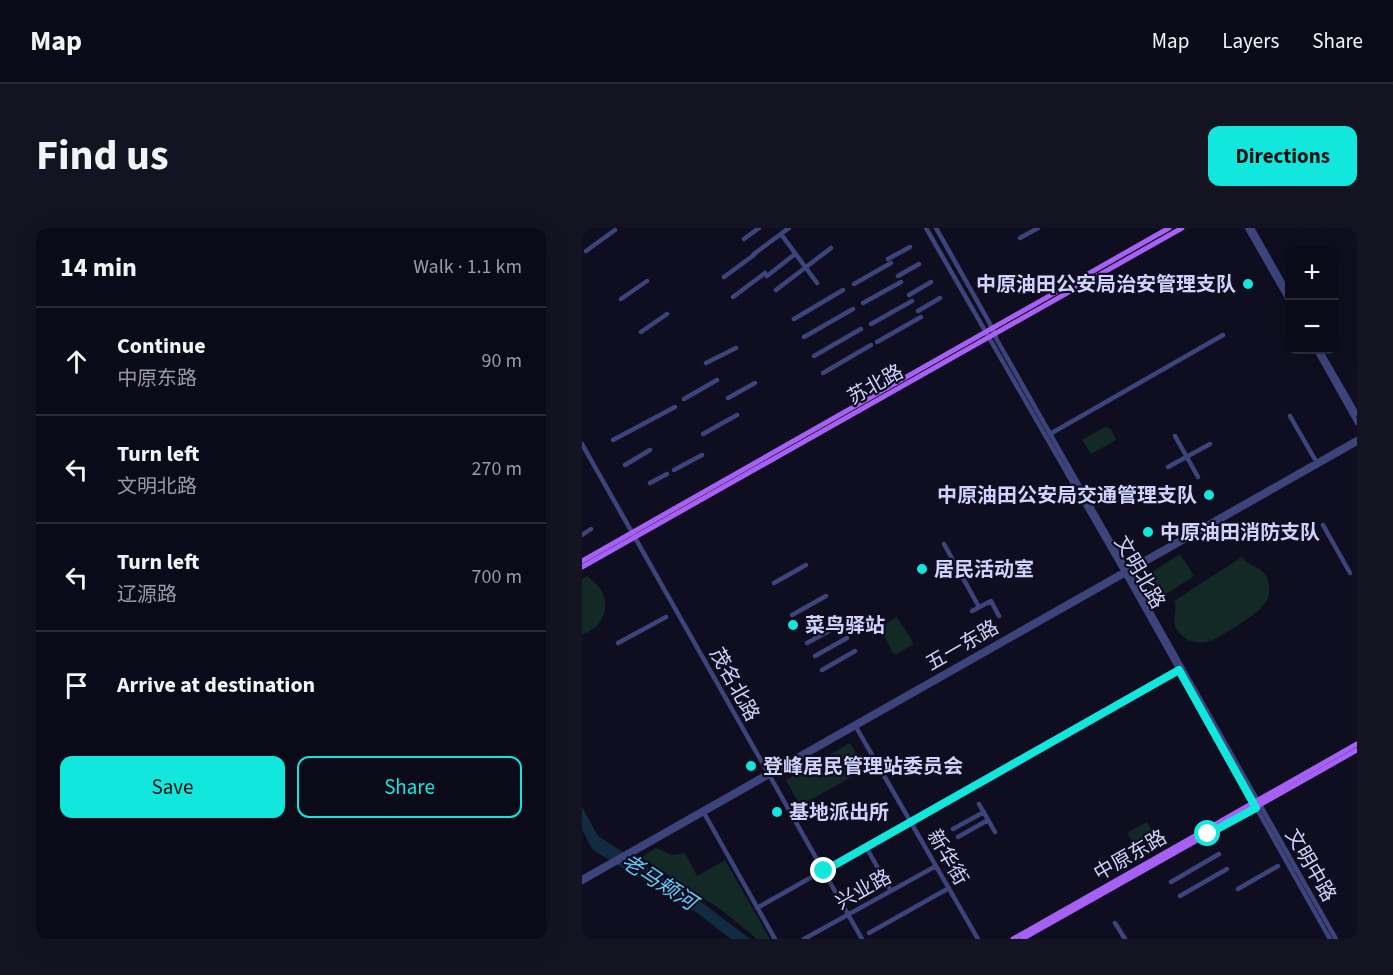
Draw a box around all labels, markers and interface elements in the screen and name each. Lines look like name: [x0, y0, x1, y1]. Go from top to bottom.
text: Map: [30, 21, 82, 61]
text: Map: [1152, 26, 1189, 56]
text: Layers: [1222, 26, 1279, 56]
text: Share: [1312, 26, 1363, 56]
text: Find us: [36, 126, 169, 186]
button: Directions: [1208, 126, 1357, 186]
map controls: [1285, 246, 1339, 354]
button: +: [1285, 246, 1339, 300]
text: 14 min: [60, 249, 137, 286]
text: Walk · 1.1 km: [413, 253, 522, 281]
place label: 中原油田公安局治安管理支队: [976, 271, 1236, 299]
marker: 中原油田公安局治安管理支队: [1241, 277, 1255, 291]
button: −: [1285, 300, 1339, 354]
text: Continue: [117, 330, 206, 362]
icon: ahead: [60, 345, 93, 378]
text: 90 m: [482, 347, 522, 375]
street label: 苏北路: [842, 358, 909, 412]
text: 中原东路: [117, 365, 197, 393]
text: Turn left: [117, 438, 199, 470]
icon: left: [60, 453, 93, 486]
text: 270 m: [472, 455, 522, 483]
text: 文明北路: [117, 473, 197, 501]
place label: 中原油田公安局交通管理支队: [937, 482, 1197, 510]
marker: 中原油田公安局交通管理支队: [1202, 488, 1216, 502]
place label: 中原油田消防支队: [1160, 519, 1320, 547]
marker: 中原油田消防支队: [1141, 525, 1155, 539]
street label: 文明北路: [1107, 531, 1171, 614]
text: Turn left: [117, 546, 199, 578]
place label: 居民活动室: [934, 556, 1034, 584]
icon: left: [60, 561, 93, 594]
marker: 居民活动室: [915, 562, 929, 576]
text: 700 m: [472, 563, 522, 591]
text: 辽源路: [117, 581, 177, 609]
place label: 菜鸟驿站: [805, 612, 885, 640]
street label: 五一东路: [921, 614, 1004, 678]
marker: 菜鸟驿站: [786, 618, 800, 632]
street label: 茂名北路: [702, 643, 766, 726]
icon: arrive: [60, 669, 93, 702]
text: Arrive at destination: [117, 669, 315, 701]
place label: 登峰居民管理站委员会: [763, 753, 963, 781]
button: Save: [60, 756, 285, 818]
button: Share: [297, 756, 522, 818]
marker: 登峰居民管理站委员会: [744, 759, 758, 773]
place label: 基地派出所: [789, 799, 889, 827]
marker: 基地派出所: [770, 805, 784, 819]
route start: [1194, 820, 1220, 846]
street label: 中原东路: [1089, 824, 1172, 888]
street label: 文明中路: [1278, 824, 1342, 907]
street label: 新华街: [920, 825, 974, 890]
water label: 老马颊河: [616, 847, 706, 920]
route end: [810, 857, 836, 883]
street label: 兴业路: [830, 863, 897, 917]

